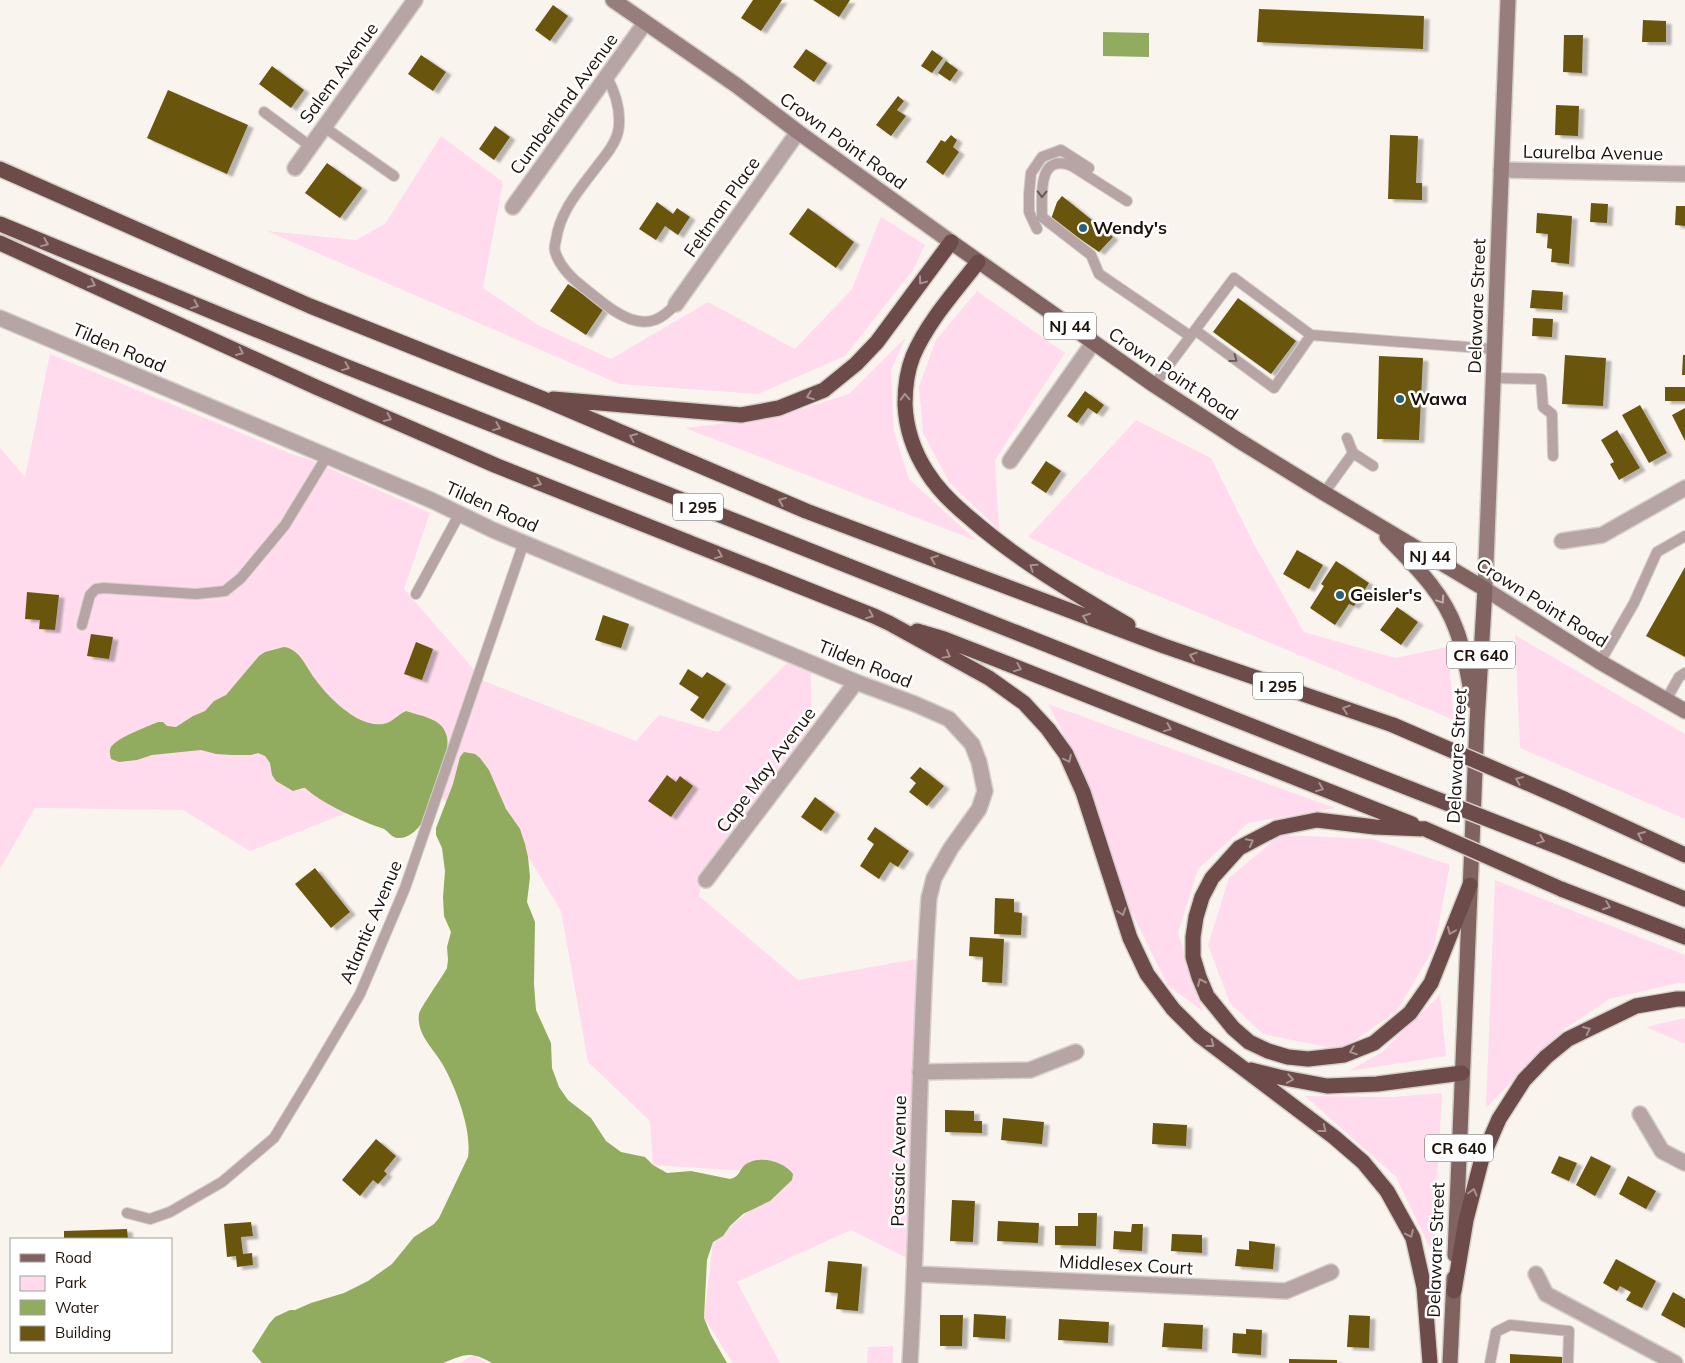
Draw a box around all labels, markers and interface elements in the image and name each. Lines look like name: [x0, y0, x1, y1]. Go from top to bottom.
street label: Salem Avenue: [294, 18, 383, 128]
street label: Cumberland Avenue: [505, 28, 623, 179]
street label: Crown Point Road: [775, 87, 911, 194]
street label: Laurelba Avenue: [1523, 140, 1663, 165]
street label: Feltman Place: [679, 152, 765, 261]
one-way arrow: [1037, 190, 1047, 198]
place label: Wendy's: [1093, 216, 1167, 239]
marker: Wendy's: [1077, 222, 1089, 234]
one-way arrow: [40, 236, 49, 247]
street label: Delaware Street: [1463, 238, 1490, 374]
one-way arrow: [919, 275, 928, 285]
one-way arrow: [87, 278, 96, 289]
one-way arrow: [190, 298, 199, 309]
road number: NJ 44: [1044, 312, 1096, 340]
street label: Tilden Road: [69, 318, 169, 378]
street label: Crown Point Road: [1104, 322, 1242, 425]
one-way arrow: [235, 346, 244, 356]
one-way arrow: [1228, 353, 1238, 362]
one-way arrow: [341, 361, 349, 371]
place label: Wawa: [1410, 387, 1467, 410]
one-way arrow: [806, 390, 814, 400]
one-way arrow: [900, 393, 910, 401]
marker: Wawa: [1394, 393, 1406, 405]
one-way arrow: [383, 412, 392, 423]
one-way arrow: [492, 421, 500, 431]
one-way arrow: [629, 433, 638, 443]
street label: Tilden Road: [442, 476, 542, 537]
one-way arrow: [533, 476, 542, 487]
road number: I 295: [673, 494, 723, 520]
one-way arrow: [778, 496, 787, 507]
road number: NJ 44: [1404, 542, 1456, 570]
one-way arrow: [714, 549, 723, 559]
street label: Crown Point Road: [1472, 553, 1613, 652]
one-way arrow: [930, 555, 939, 565]
one-way arrow: [1029, 564, 1038, 573]
place label: Geisler's: [1350, 583, 1422, 606]
marker: Geisler's: [1334, 589, 1346, 601]
one-way arrow: [1435, 594, 1444, 603]
one-way arrow: [865, 609, 874, 619]
one-way arrow: [1082, 613, 1091, 623]
street label: Tilden Road: [815, 634, 916, 693]
road number: CR 640: [1447, 642, 1515, 668]
one-way arrow: [942, 649, 951, 659]
one-way arrow: [1189, 652, 1198, 662]
one-way arrow: [1013, 662, 1021, 672]
road number: I 295: [1253, 672, 1303, 699]
street label: Delaware Street: [1441, 688, 1472, 824]
street label: Cape May Avenue: [711, 702, 820, 837]
one-way arrow: [1343, 705, 1351, 715]
one-way arrow: [1164, 722, 1172, 732]
one-way arrow: [1061, 754, 1071, 763]
one-way arrow: [1515, 776, 1524, 786]
one-way arrow: [1315, 782, 1323, 792]
one-way arrow: [1637, 830, 1646, 841]
one-way arrow: [1536, 834, 1545, 844]
one-way arrow: [1245, 838, 1254, 848]
street label: Atlantic Avenue: [334, 857, 407, 987]
one-way arrow: [1602, 900, 1611, 910]
one-way arrow: [1116, 908, 1126, 916]
one-way arrow: [1447, 926, 1457, 934]
one-way arrow: [1197, 978, 1208, 987]
one-way arrow: [1582, 1026, 1591, 1036]
one-way arrow: [1205, 1038, 1215, 1047]
one-way arrow: [1349, 1045, 1358, 1055]
one-way arrow: [1286, 1074, 1294, 1084]
street label: Passaic Avenue: [886, 1095, 911, 1227]
one-way arrow: [1317, 1123, 1326, 1131]
road number: CR 640: [1425, 1134, 1493, 1162]
street label: Delaware Street: [1422, 1182, 1449, 1318]
one-way arrow: [1467, 1188, 1477, 1196]
one-way arrow: [1403, 1229, 1414, 1238]
legend: [10, 1238, 172, 1353]
text: Road: [55, 1248, 92, 1267]
street label: Middlesex Court: [1058, 1250, 1194, 1279]
text: Park: [55, 1273, 87, 1292]
text: Water: [55, 1298, 99, 1317]
text: Building: [55, 1323, 111, 1342]

